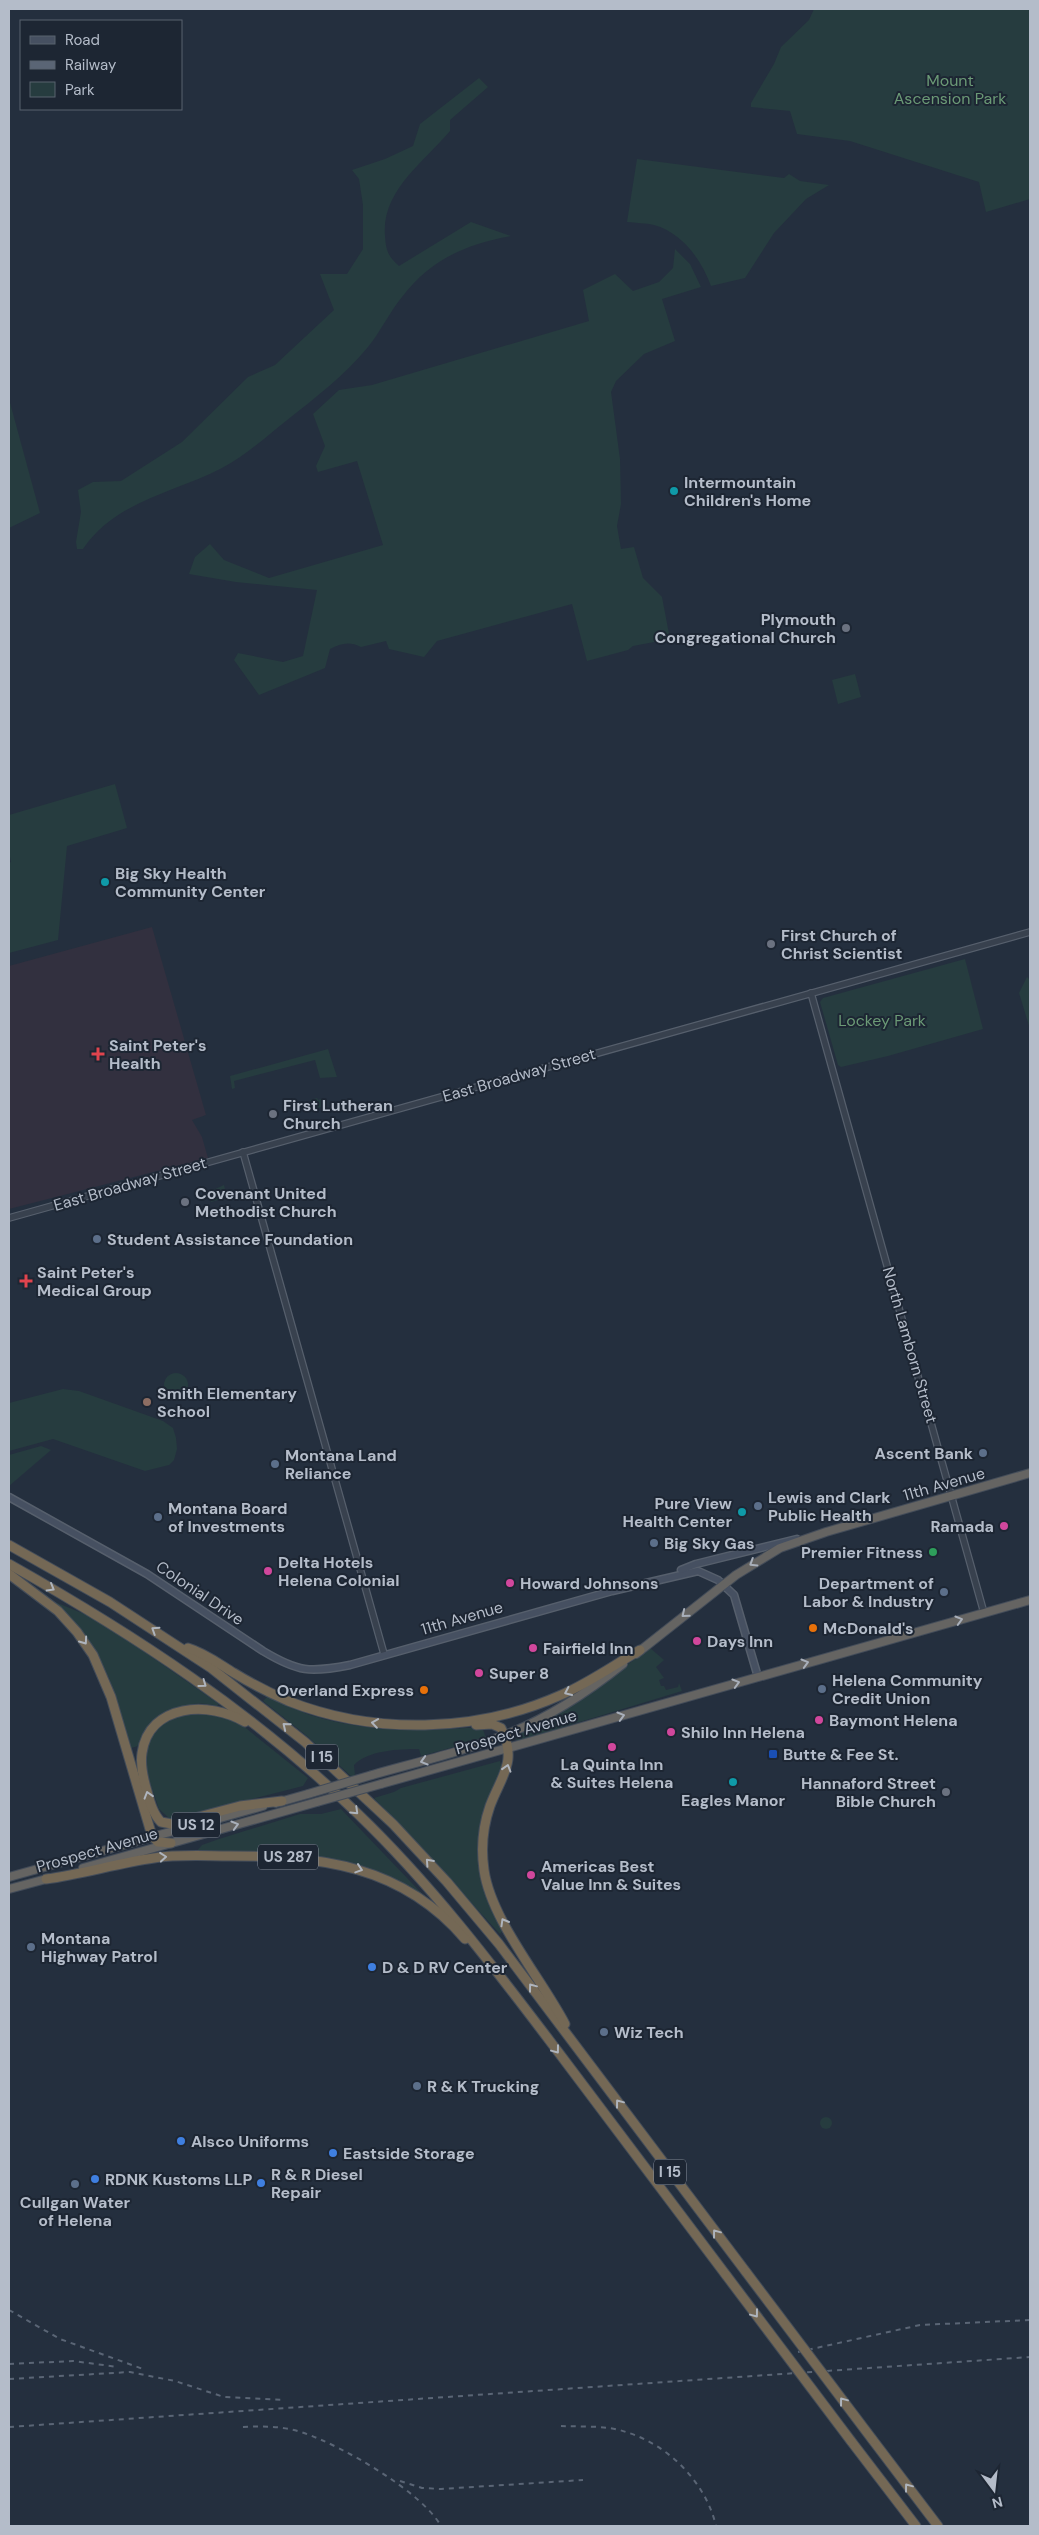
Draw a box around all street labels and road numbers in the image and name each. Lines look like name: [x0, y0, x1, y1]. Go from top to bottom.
street label: East Broadway Street: [440, 1043, 598, 1107]
street label: East Broadway Street: [51, 1152, 209, 1216]
street label: North Lamborn Street: [878, 1264, 942, 1426]
street label: 11th Avenue: [901, 1462, 987, 1506]
street label: Colonial Drive: [152, 1556, 248, 1630]
street label: 11th Avenue: [419, 1596, 505, 1640]
street label: Prospect Avenue: [453, 1705, 579, 1759]
road number: I 15: [306, 1744, 338, 1770]
road number: US 12: [172, 1812, 220, 1838]
street label: Prospect Avenue: [34, 1823, 160, 1877]
road number: US 287: [258, 1844, 318, 1870]
road number: I 15: [654, 2160, 686, 2184]

